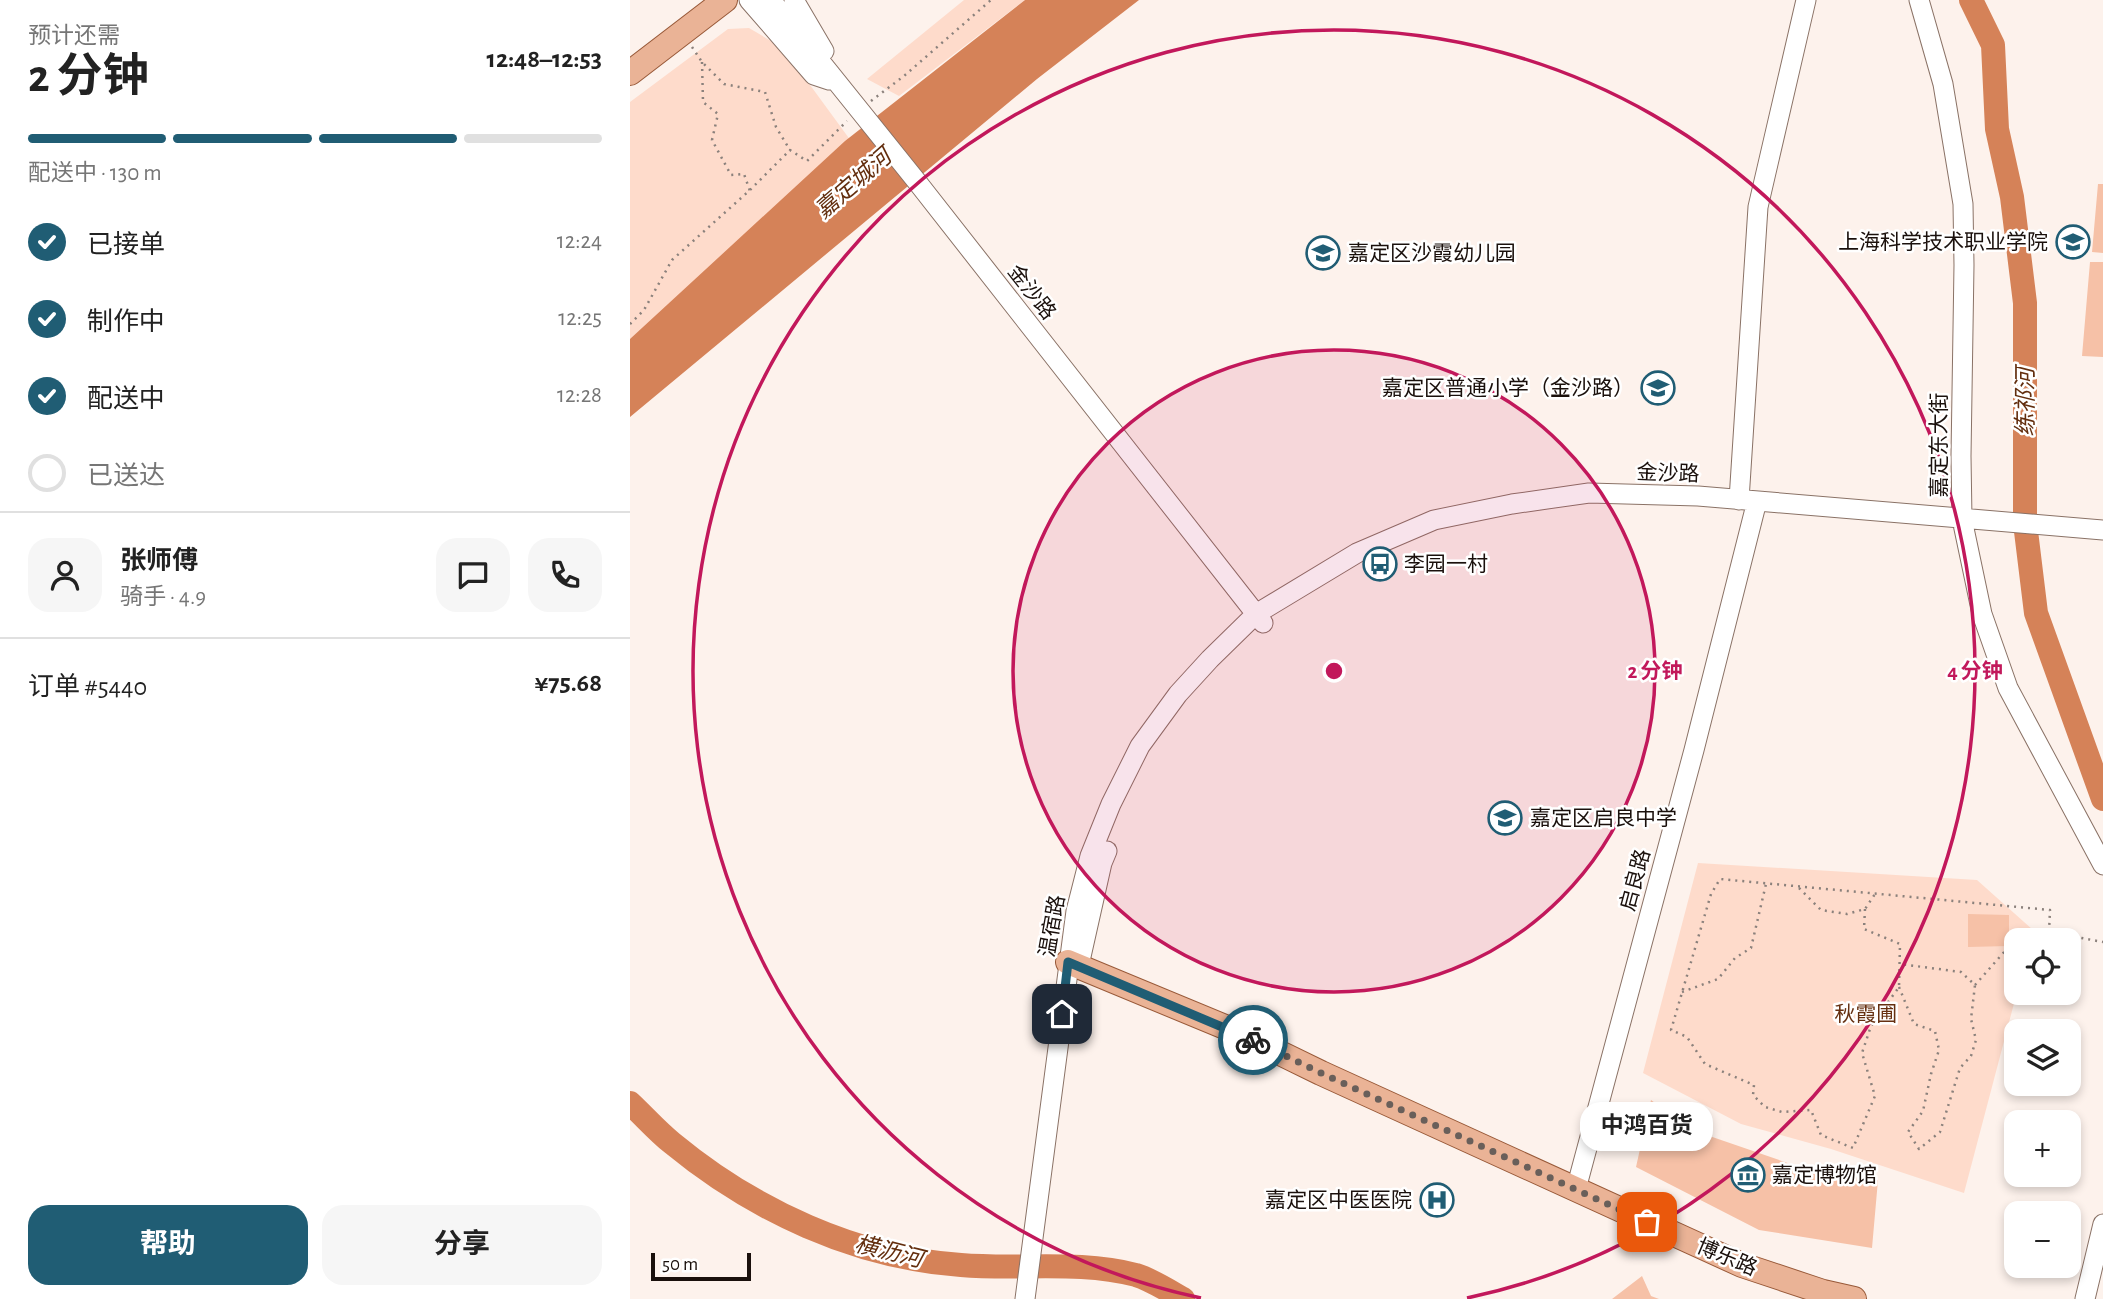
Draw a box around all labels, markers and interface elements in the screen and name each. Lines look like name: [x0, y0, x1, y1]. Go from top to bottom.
text: 预计还需: [28, 25, 120, 48]
text: 12:48–12:53: [487, 46, 602, 72]
text: 2 分钟: [28, 54, 149, 100]
water label: 嘉定城河: [810, 141, 899, 223]
text: 配送中 · 130 m: [28, 162, 162, 185]
icon: check: [28, 223, 66, 261]
school or university icon: 上海科学技术职业学院: [2054, 223, 2092, 261]
text: 12:24: [557, 230, 602, 253]
place label: 上海科学技术职业学院: [1838, 231, 2048, 253]
text: 已接单: [87, 232, 165, 258]
school or university icon: 嘉定区沙霞幼儿园: [1304, 234, 1342, 272]
place label: 嘉定区沙霞幼儿园: [1348, 242, 1516, 264]
street label: 金沙路: [1004, 260, 1060, 324]
icon: check: [28, 300, 66, 338]
text: 12:25: [558, 307, 602, 330]
text: 制作中: [87, 309, 165, 335]
water label: 练祁河: [2013, 364, 2038, 437]
school or university icon: 嘉定区普通小学（金沙路）: [1639, 369, 1677, 407]
icon: check: [28, 377, 66, 415]
place label: 嘉定区普通小学（金沙路）: [1382, 377, 1634, 399]
text: 12:28: [557, 384, 602, 407]
text: 配送中: [87, 386, 165, 412]
street label: 嘉定东大街: [1928, 393, 1950, 498]
street label: 金沙路: [1636, 461, 1700, 485]
text: 已送达: [87, 463, 165, 489]
button: person: [28, 538, 102, 612]
button: chat: [436, 538, 510, 612]
button: phone: [528, 538, 602, 612]
bus stop icon: 李园一村: [1361, 545, 1399, 583]
text: 张师傅: [120, 548, 198, 574]
place label: 李园一村: [1404, 553, 1488, 575]
text: 骑手 · 4.9: [120, 586, 206, 609]
centre of rings: [1322, 659, 1346, 683]
text: 2 分钟: [1627, 660, 1683, 682]
text: 4 分钟: [1947, 660, 2003, 682]
text: ¥75.68: [535, 670, 602, 696]
text: 订单 #5440: [28, 674, 147, 700]
school or university icon: 嘉定区启良中学: [1486, 799, 1524, 837]
place label: 嘉定区启良中学: [1530, 807, 1677, 829]
street label: 启良路: [1616, 847, 1654, 913]
street label: 温宿路: [1036, 893, 1068, 959]
map controls: [2004, 928, 2081, 1278]
button: locate: [2004, 928, 2081, 1005]
pin: [1032, 984, 1092, 1044]
icon: home: [1043, 995, 1081, 1033]
park label: 秋霞圃: [1835, 1003, 1898, 1025]
courier: [1218, 1005, 1288, 1075]
button: layers: [2004, 1019, 2081, 1096]
icon: bike: [1234, 1021, 1272, 1059]
callout: 中鸿百货: [1580, 1103, 1714, 1152]
button: +: [2004, 1110, 2081, 1187]
text: 中鸿百货: [1601, 1115, 1693, 1138]
museum icon: 嘉定博物馆: [1729, 1156, 1767, 1194]
place label: 嘉定博物馆: [1772, 1164, 1877, 1186]
hospital icon: 嘉定区中医医院: [1418, 1181, 1456, 1219]
place label: 嘉定区中医医院: [1265, 1189, 1412, 1211]
pin: [1617, 1192, 1677, 1252]
button: −: [2004, 1201, 2081, 1278]
icon: bag: [1628, 1203, 1666, 1241]
button: 帮助: [28, 1205, 308, 1285]
button: 分享: [322, 1205, 602, 1285]
water label: 横沥河: [852, 1231, 929, 1273]
street label: 博乐路: [1694, 1235, 1760, 1279]
scale bar: [651, 1250, 751, 1282]
text: 50 m: [662, 1255, 698, 1274]

